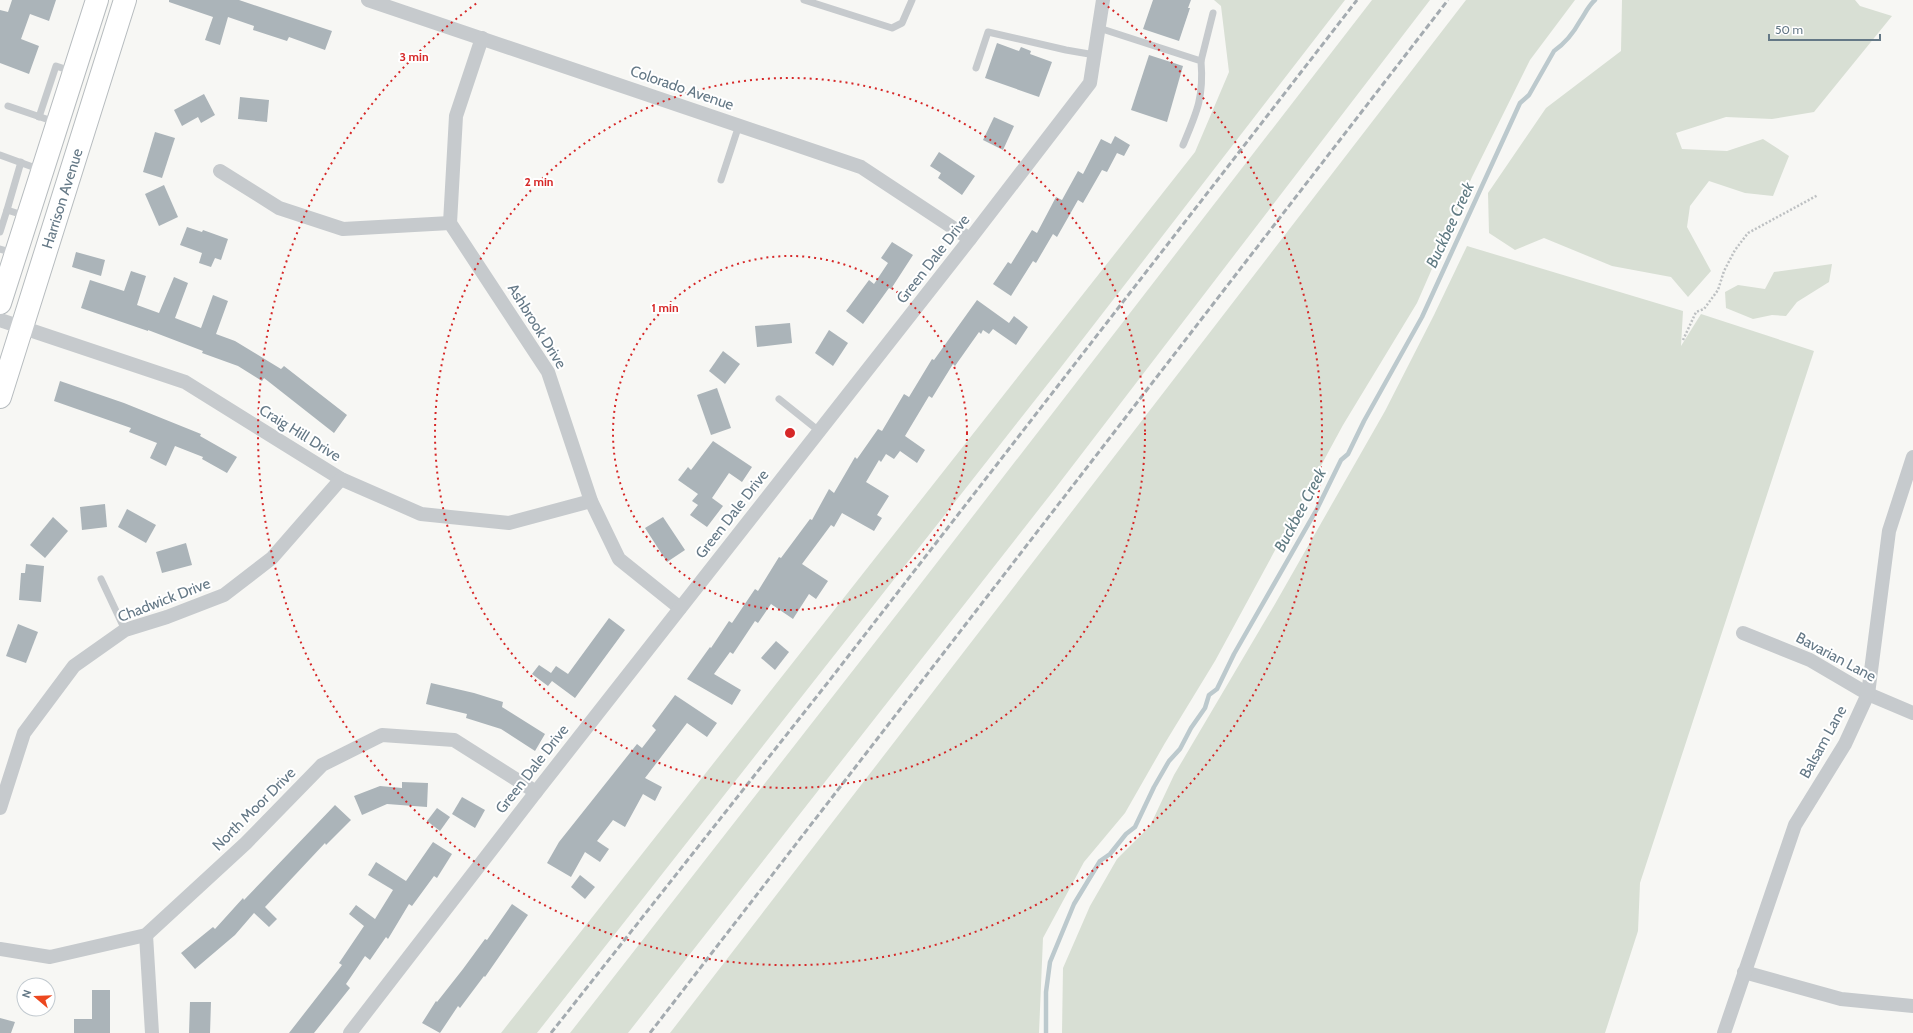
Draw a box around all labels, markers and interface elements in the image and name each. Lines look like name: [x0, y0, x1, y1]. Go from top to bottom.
scale bar: [1769, 16, 1880, 42]
text: 50 m: [1775, 22, 1803, 37]
text: 3 min: [399, 49, 429, 64]
street label: Colorado Avenue: [628, 62, 736, 114]
street label: Harrison Avenue: [38, 146, 87, 251]
text: 2 min: [525, 174, 553, 189]
water label: Buckbee Creek: [1422, 178, 1479, 271]
street label: Green Dale Drive: [893, 211, 973, 307]
street label: Ashbrook Drive: [504, 280, 570, 372]
text: 1 min: [651, 300, 679, 315]
street label: Craig Hill Drive: [256, 401, 344, 465]
centre of rings: [783, 426, 797, 440]
water label: Buckbee Creek: [1270, 464, 1331, 555]
street label: Green Dale Drive: [692, 466, 772, 562]
street label: Chadwick Drive: [115, 574, 213, 626]
street label: Bavarian Lane: [1793, 628, 1879, 686]
street label: Balsam Lane: [1796, 702, 1851, 782]
street label: Green Dale Drive: [492, 721, 572, 817]
street label: North Moor Drive: [209, 763, 300, 854]
north arrow: [16, 977, 56, 1017]
text: N: [19, 988, 34, 1000]

